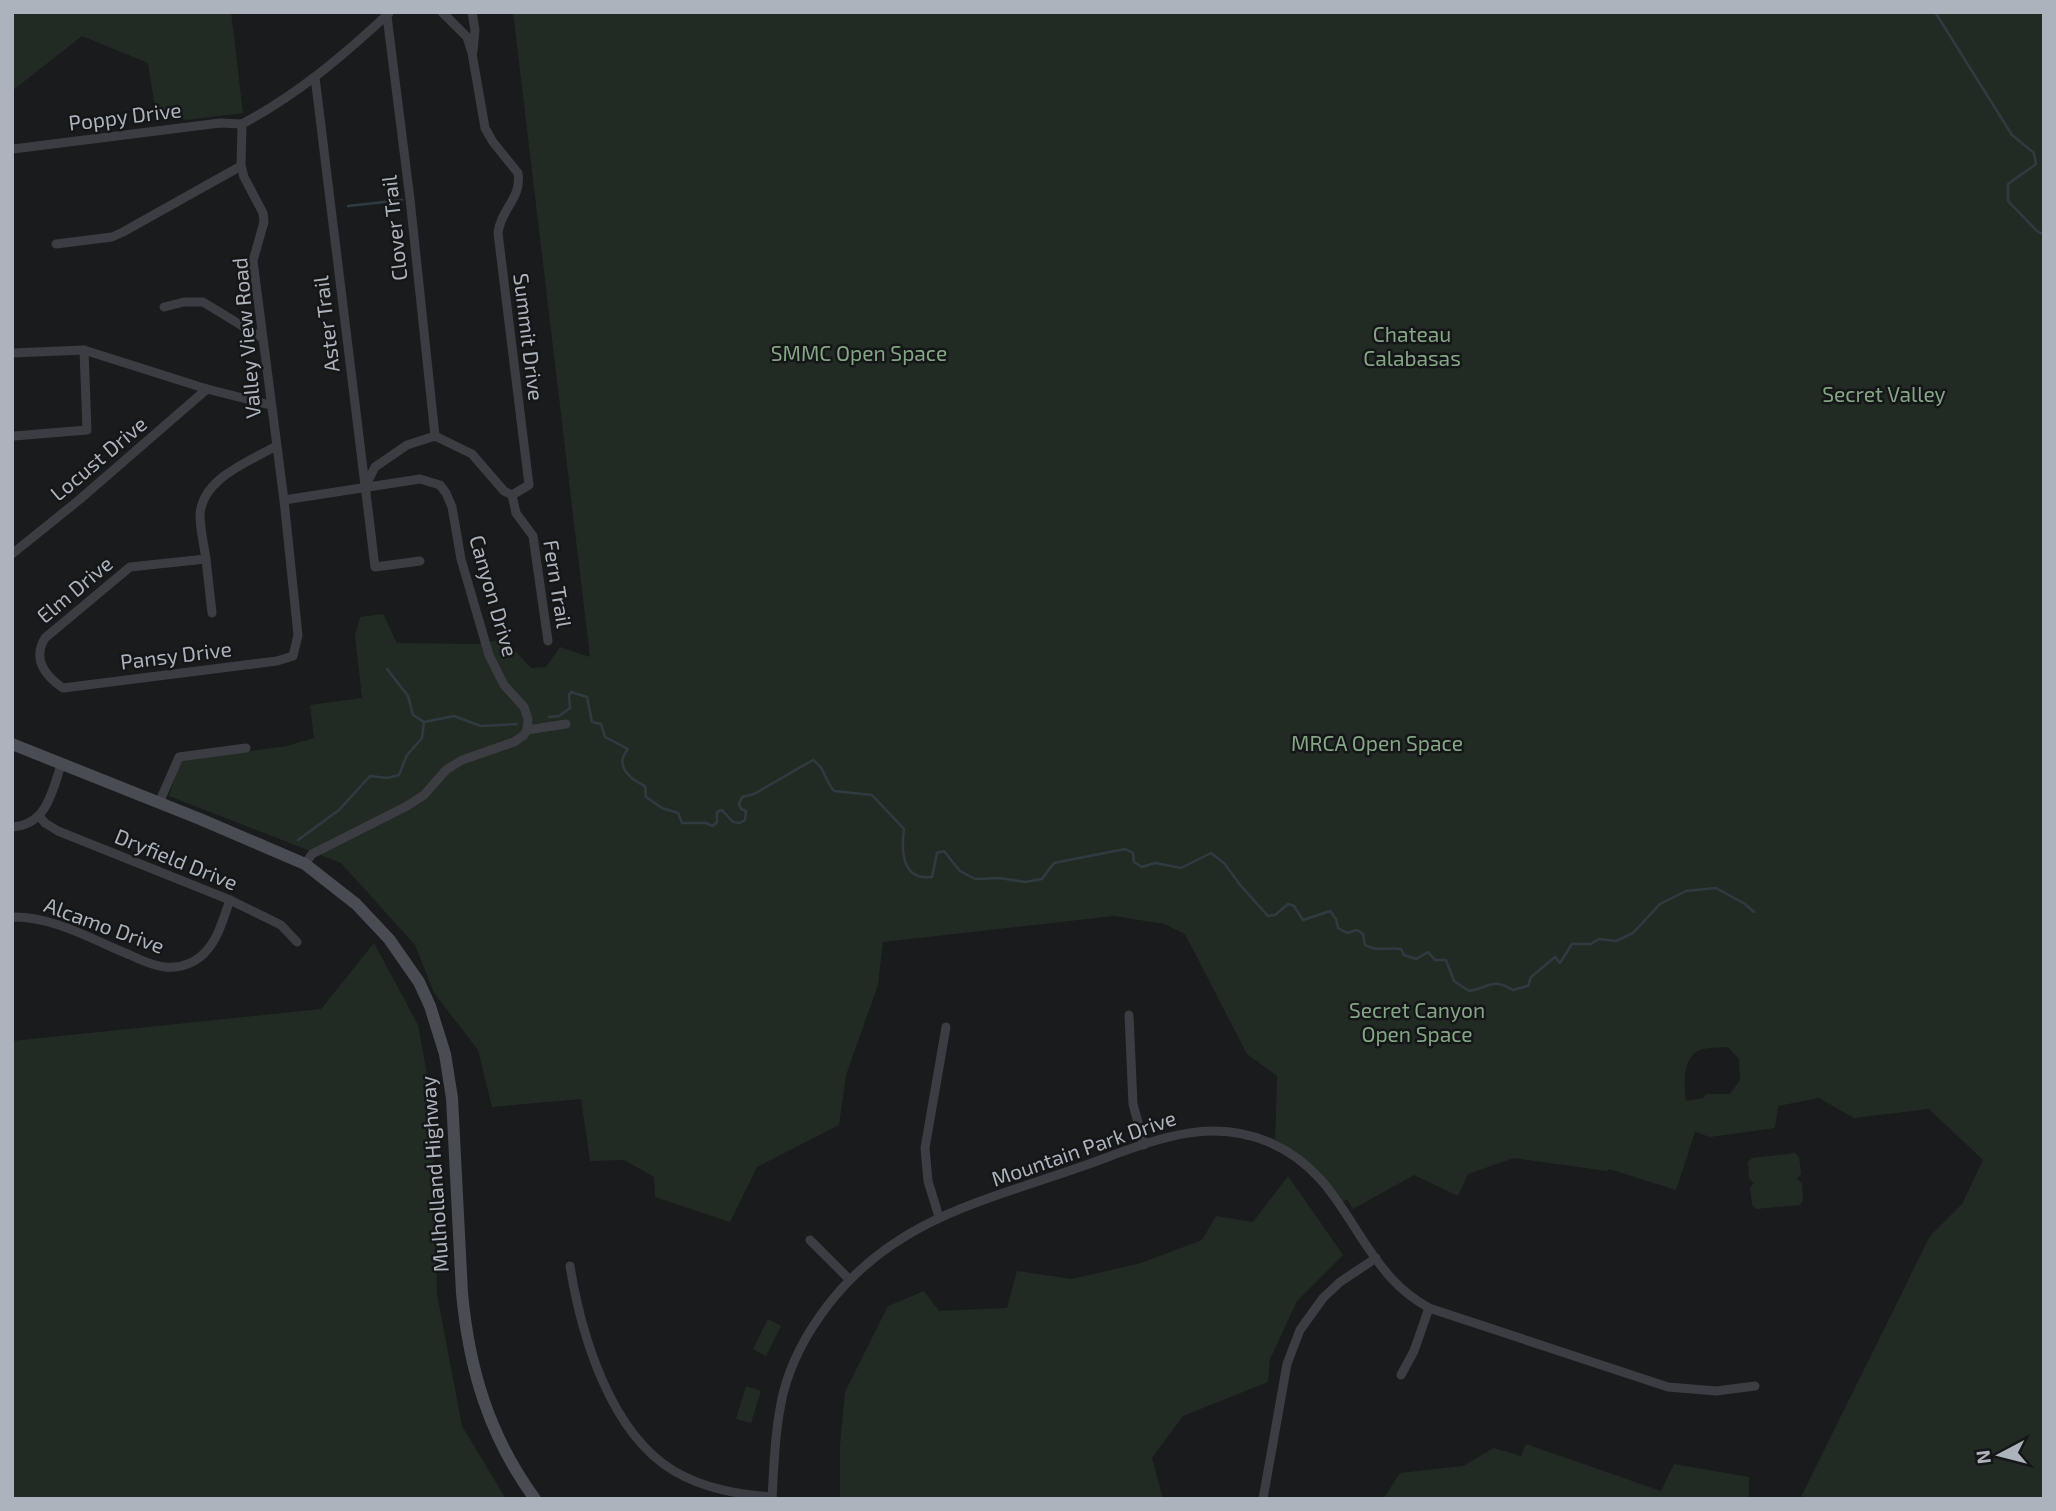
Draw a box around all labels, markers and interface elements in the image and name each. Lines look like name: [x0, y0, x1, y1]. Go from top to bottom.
street label: Poppy Drive: [67, 96, 183, 135]
street label: Clover Trail: [375, 173, 411, 282]
street label: Valley View Road: [226, 257, 265, 420]
street label: Summit Drive: [509, 272, 550, 402]
street label: Aster Trail: [307, 274, 344, 374]
park label: Chateau Calabasas: [1363, 321, 1461, 370]
park label: SMMC Open Space: [771, 340, 947, 365]
park label: Secret Valley: [1822, 381, 1946, 406]
street label: Locust Drive: [45, 410, 151, 505]
street label: Canyon Drive: [465, 532, 524, 659]
street label: Fern Trail: [539, 538, 578, 630]
street label: Elm Drive: [31, 550, 117, 628]
street label: Pansy Drive: [119, 635, 233, 674]
park label: MRCA Open Space: [1291, 730, 1463, 755]
street label: Dryfield Drive: [111, 823, 242, 895]
street label: Alcamo Drive: [41, 891, 168, 958]
park label: Secret Canyon Open Space: [1349, 997, 1485, 1046]
street label: Mulholland Highway: [414, 1075, 453, 1273]
street label: Mountain Park Drive: [988, 1104, 1179, 1191]
north arrow: [1965, 1420, 2035, 1490]
text: N: [1970, 1449, 1995, 1465]

